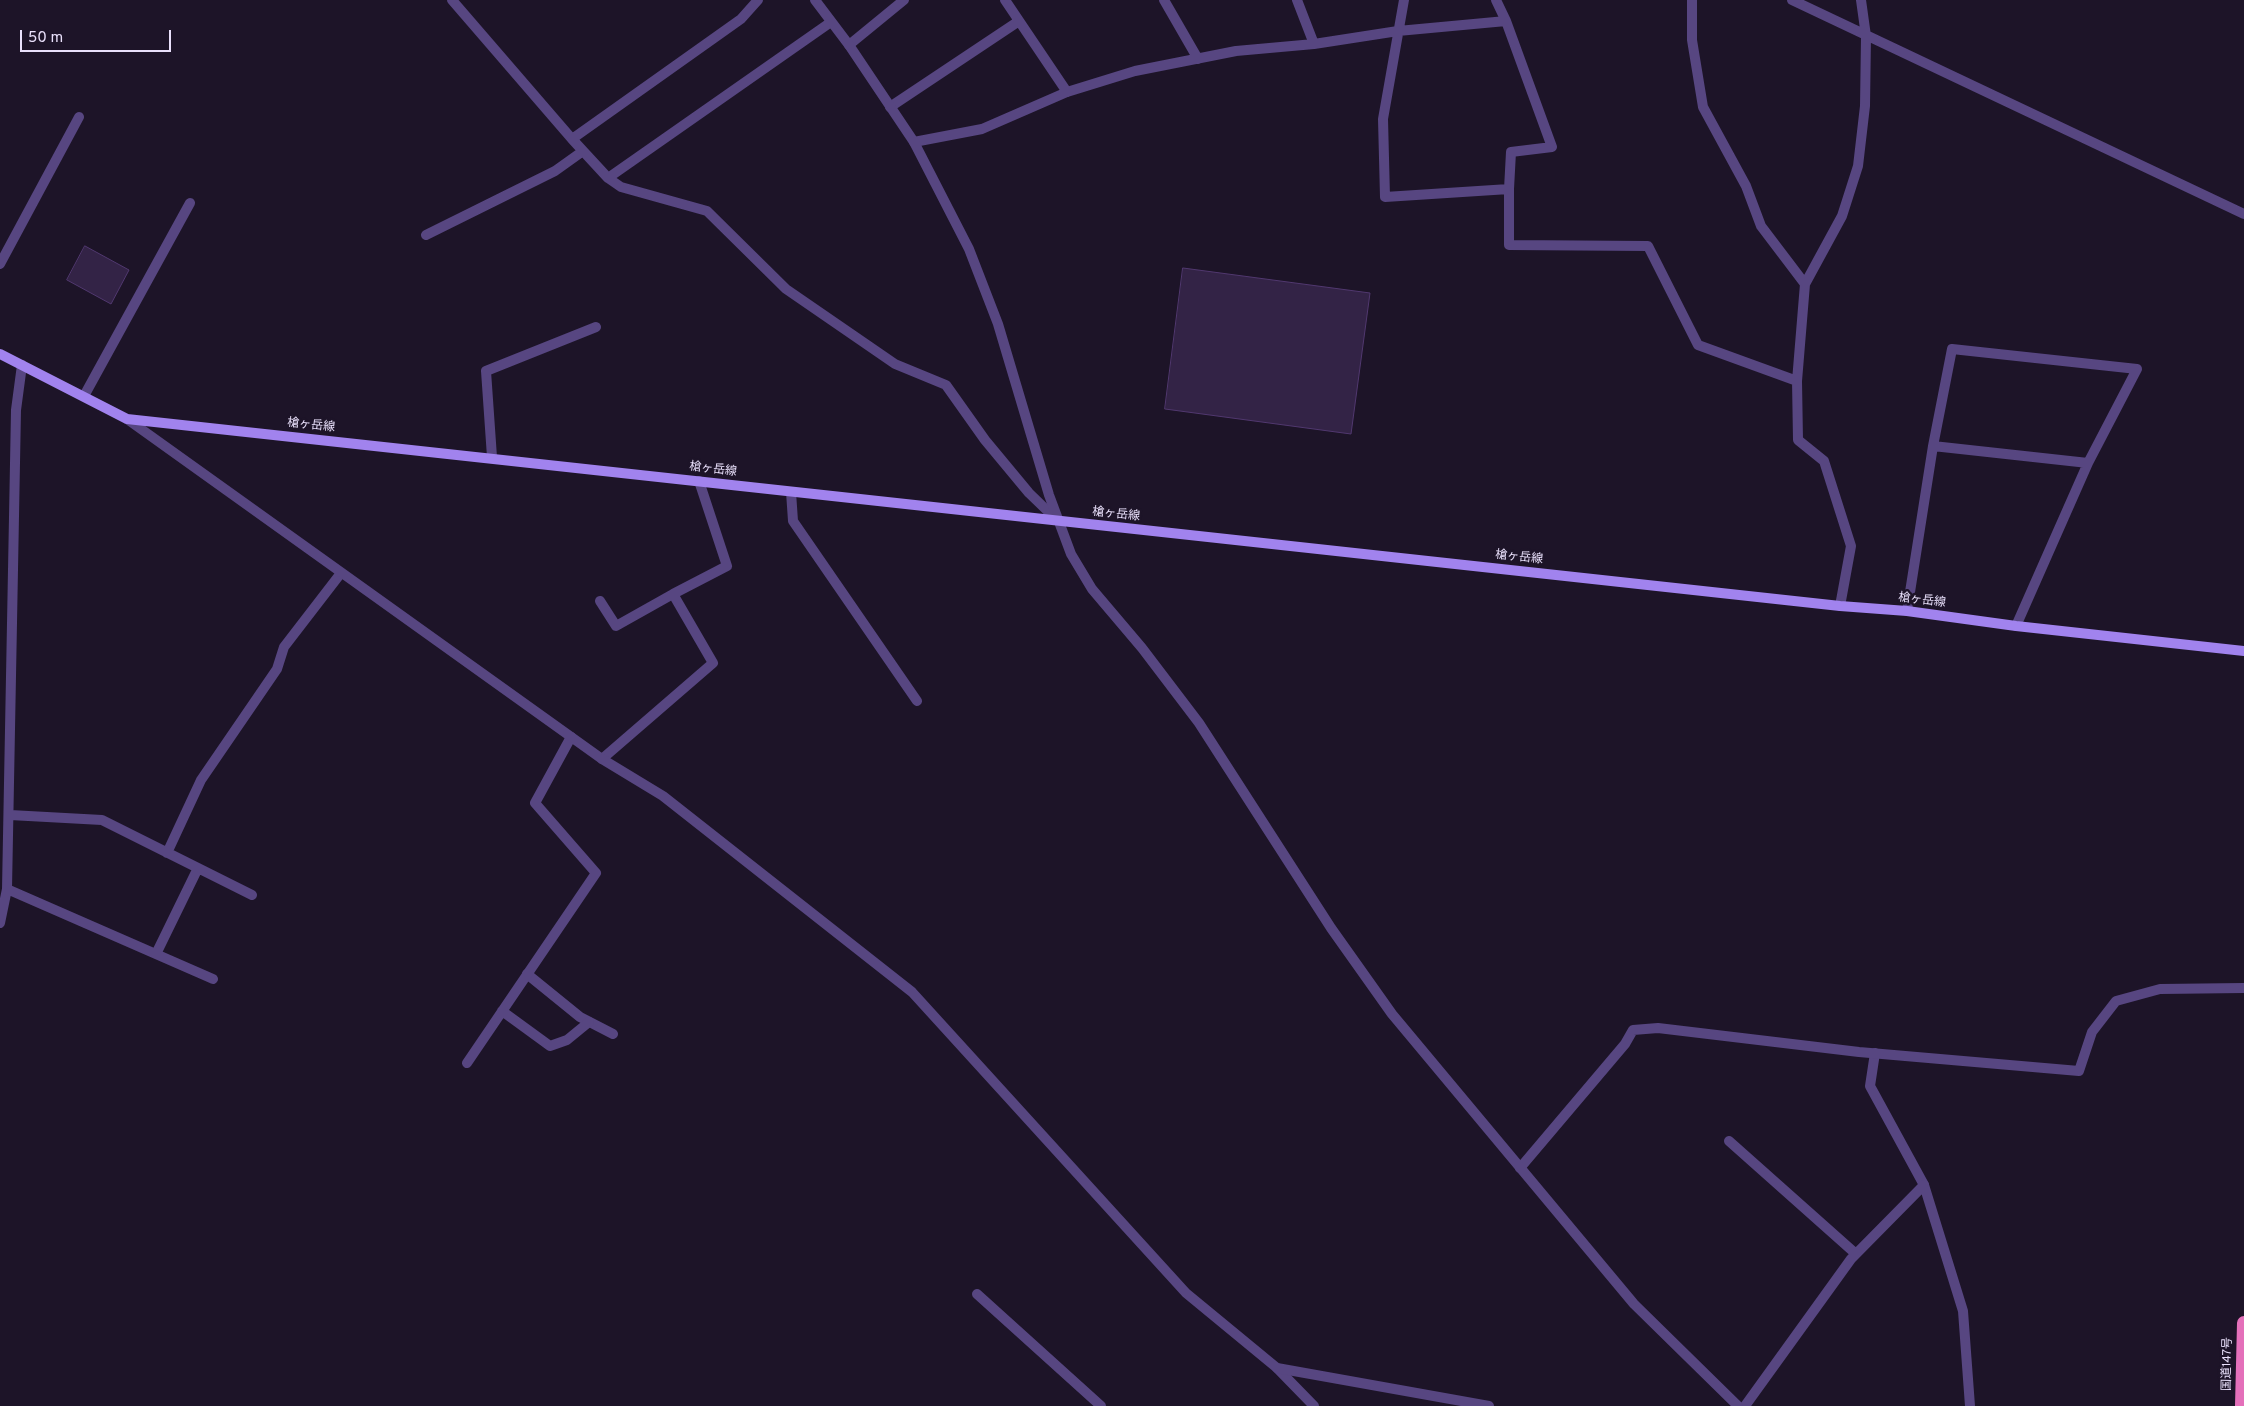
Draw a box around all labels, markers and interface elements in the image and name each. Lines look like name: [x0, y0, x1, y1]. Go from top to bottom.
scale bar: [22, 20, 174, 52]
text: 50 m: [28, 29, 63, 48]
street label: 槍ヶ岳線: [286, 416, 336, 436]
street label: 槍ヶ岳線: [688, 460, 738, 480]
street label: 槍ヶ岳線: [1091, 505, 1141, 525]
street label: 槍ヶ岳線: [1494, 548, 1544, 568]
street label: 槍ヶ岳線: [1897, 591, 1947, 611]
street label: 国道147号: [2220, 1337, 2236, 1391]

